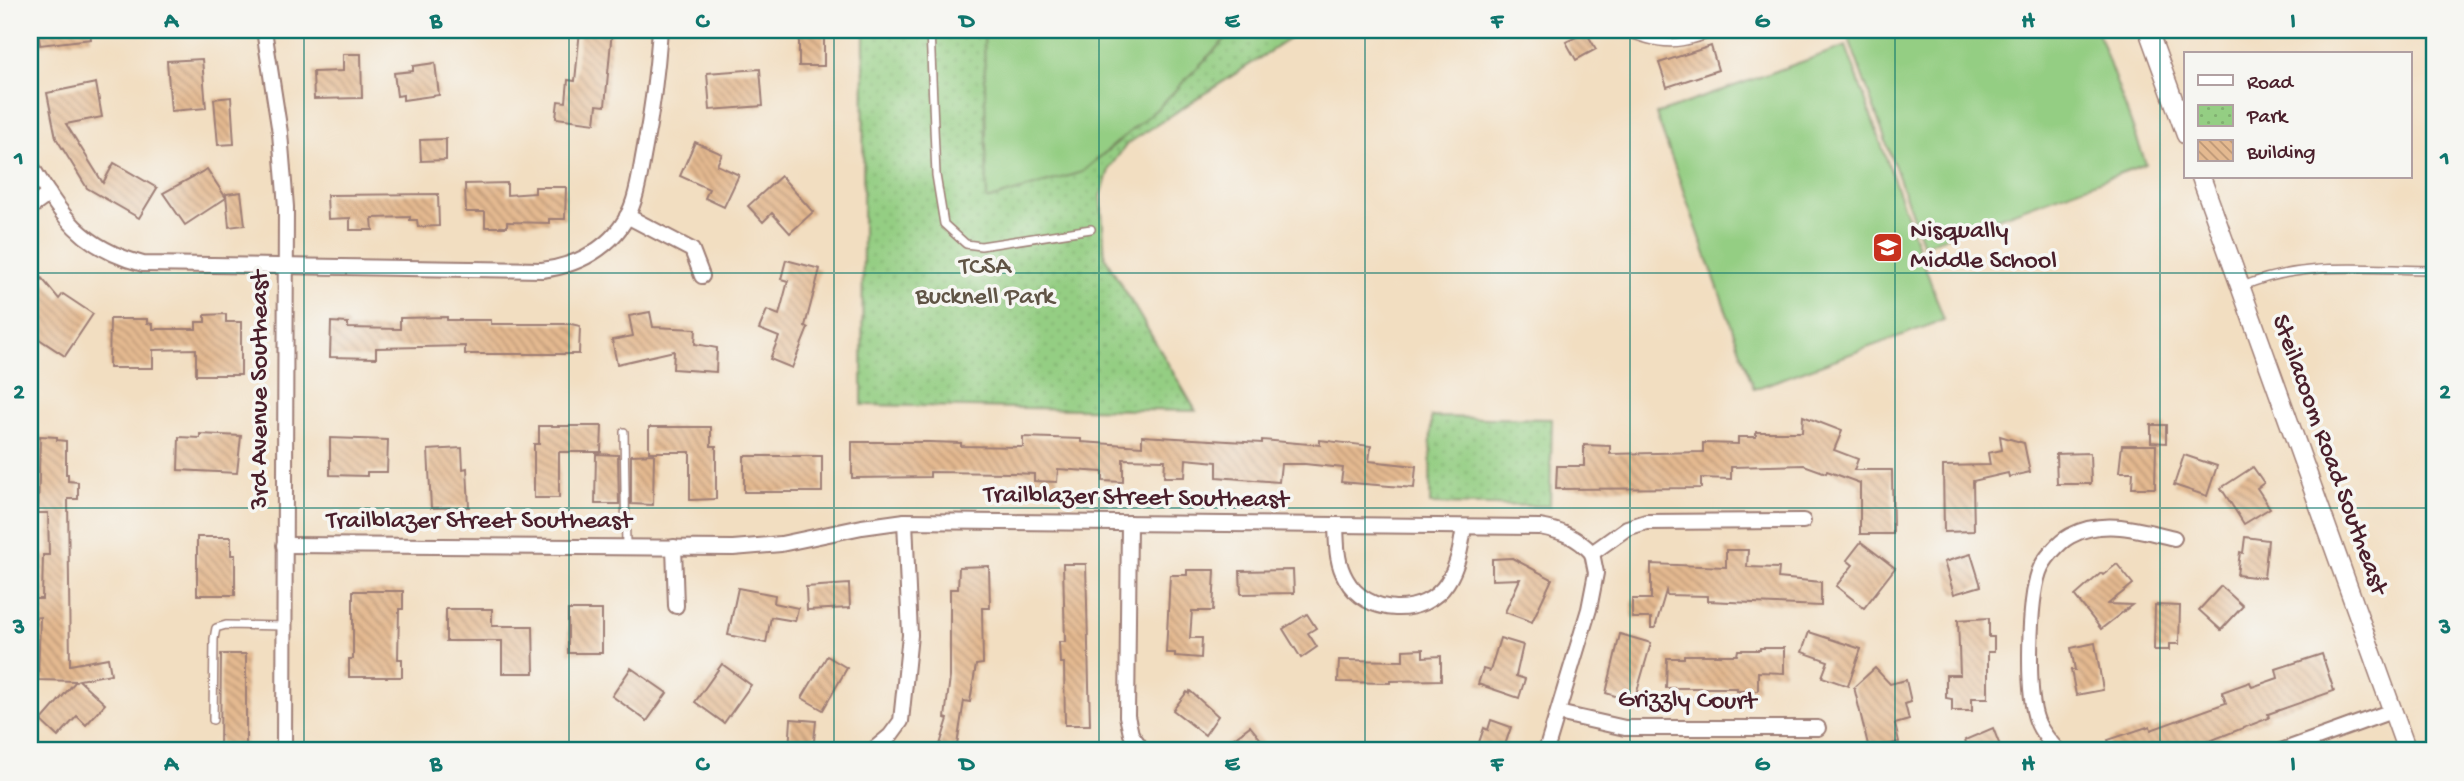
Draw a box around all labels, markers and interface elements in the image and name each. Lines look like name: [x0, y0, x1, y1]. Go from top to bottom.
text: A: [163, 9, 179, 36]
text: B: [429, 9, 443, 36]
text: C: [696, 9, 711, 36]
text: D: [958, 9, 976, 36]
text: E: [1225, 9, 1241, 36]
text: F: [1490, 9, 1505, 36]
text: G: [1755, 9, 1771, 36]
text: H: [2021, 9, 2035, 36]
text: I: [2290, 9, 2296, 36]
legend: [2184, 52, 2412, 178]
text: Road: [2247, 72, 2295, 97]
text: Park: [2246, 106, 2290, 131]
text: Building: [2246, 142, 2316, 167]
text: 1: [13, 146, 24, 173]
text: 1: [2439, 146, 2450, 173]
place label: Nisqually Middle School: [1910, 217, 2057, 278]
school or university icon: Nisqually Middle School: [1870, 230, 1904, 264]
park label: TCSA Bucknell Park: [915, 253, 1057, 314]
street label: 3rd Avenue Southeast: [246, 268, 277, 510]
street label: Steilacoom Road Southeast: [2263, 311, 2394, 601]
text: 2: [13, 380, 25, 407]
text: 2: [2439, 380, 2451, 407]
street label: Trailblazer Street Southeast: [981, 481, 1291, 517]
street label: Trailblazer Street Southeast: [325, 507, 634, 538]
text: 3: [12, 615, 25, 642]
text: 3: [2438, 615, 2451, 642]
street label: Grizzly Court: [1618, 685, 1759, 719]
text: A: [163, 752, 179, 779]
text: B: [429, 752, 443, 779]
text: C: [696, 752, 711, 779]
text: D: [958, 752, 976, 779]
text: E: [1225, 752, 1241, 779]
text: F: [1490, 752, 1505, 779]
text: G: [1755, 752, 1771, 779]
text: H: [2021, 752, 2035, 779]
text: I: [2290, 752, 2296, 779]

